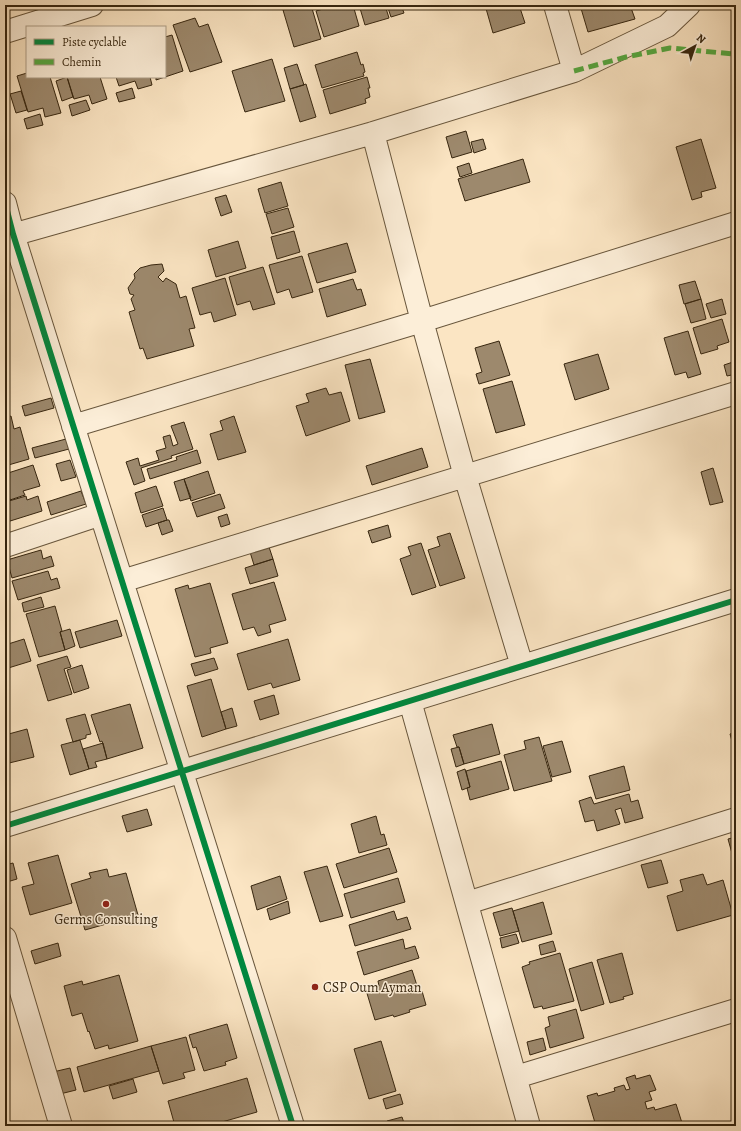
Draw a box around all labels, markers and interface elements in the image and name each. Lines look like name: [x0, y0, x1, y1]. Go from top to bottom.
legend: [26, 26, 166, 78]
north arrow: [675, 26, 715, 66]
text: N: [693, 30, 709, 47]
text: Piste cyclable: [62, 34, 127, 50]
text: Chemin: [62, 54, 102, 70]
marker: Germs Consulting: [101, 899, 111, 909]
place label: Germs Consulting: [54, 910, 158, 929]
place label: CSP Oum Ayman: [323, 978, 422, 997]
marker: CSP Oum Ayman: [310, 982, 320, 992]

